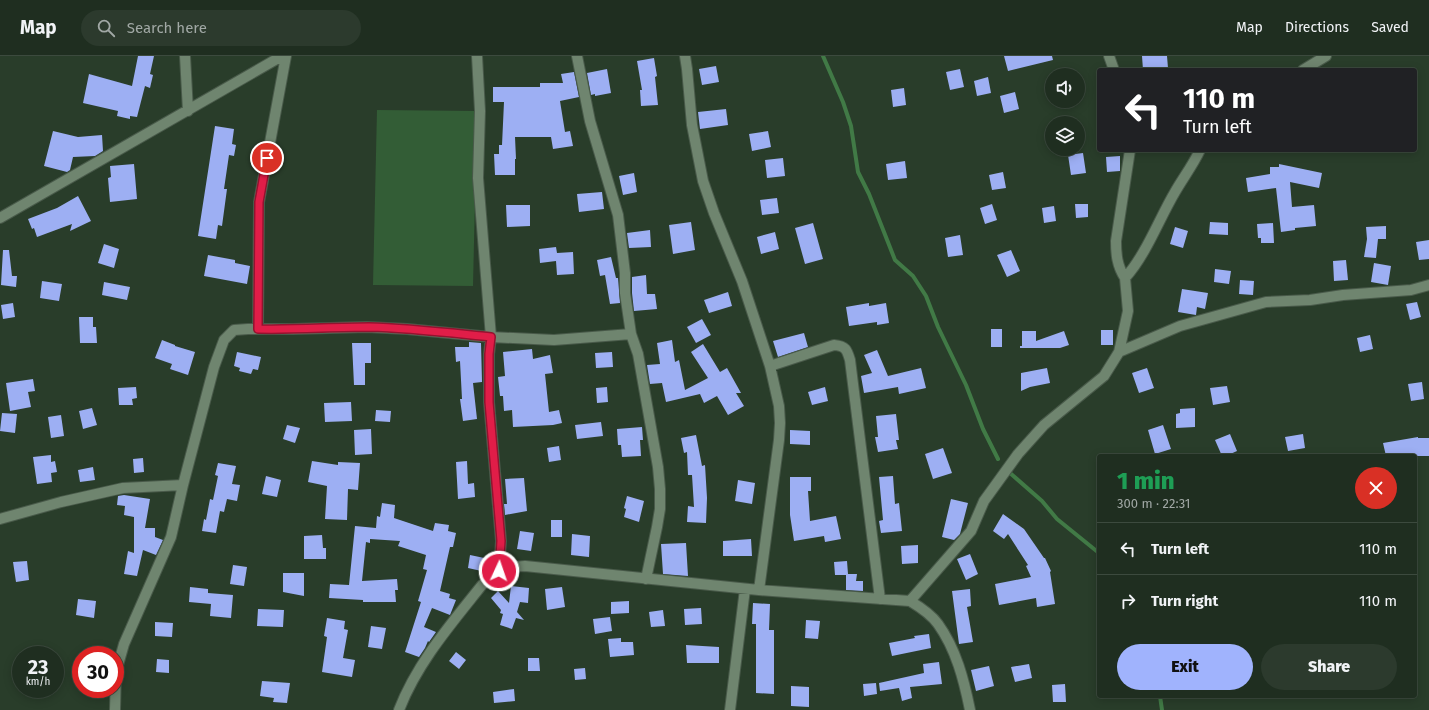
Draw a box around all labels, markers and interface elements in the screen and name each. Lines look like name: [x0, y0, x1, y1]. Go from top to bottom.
search box: [81, 10, 361, 46]
text: Map: [20, 16, 57, 39]
icon: search: [95, 17, 117, 39]
text: Search here: [127, 19, 207, 37]
text: Map: [1236, 19, 1263, 36]
text: Directions: [1285, 19, 1349, 36]
text: Saved: [1371, 19, 1409, 36]
map controls: [1045, 68, 1085, 156]
button: sound: [1045, 68, 1085, 108]
text: 110 m: [1183, 82, 1255, 115]
icon: left: [1117, 84, 1169, 136]
button: layers: [1045, 116, 1085, 156]
text: Turn left: [1183, 116, 1252, 138]
pin: [250, 141, 284, 175]
icon: arrive: [256, 147, 278, 169]
text: 1 min: [1117, 467, 1175, 495]
button: close: [1355, 467, 1397, 509]
text: 300 m · 22:31: [1117, 496, 1191, 511]
icon: left: [1117, 538, 1139, 560]
text: Turn left: [1151, 540, 1209, 558]
text: 110 m: [1359, 540, 1397, 558]
position arrow: [478, 550, 520, 592]
icon: right: [1117, 590, 1139, 612]
text: Turn right: [1151, 592, 1218, 610]
text: 110 m: [1359, 592, 1397, 610]
button: Exit: [1117, 644, 1253, 690]
button: Share: [1261, 644, 1397, 690]
speed limit sign: 30: [72, 646, 124, 698]
text: 23: [28, 655, 48, 679]
text: km/h: [26, 676, 50, 688]

